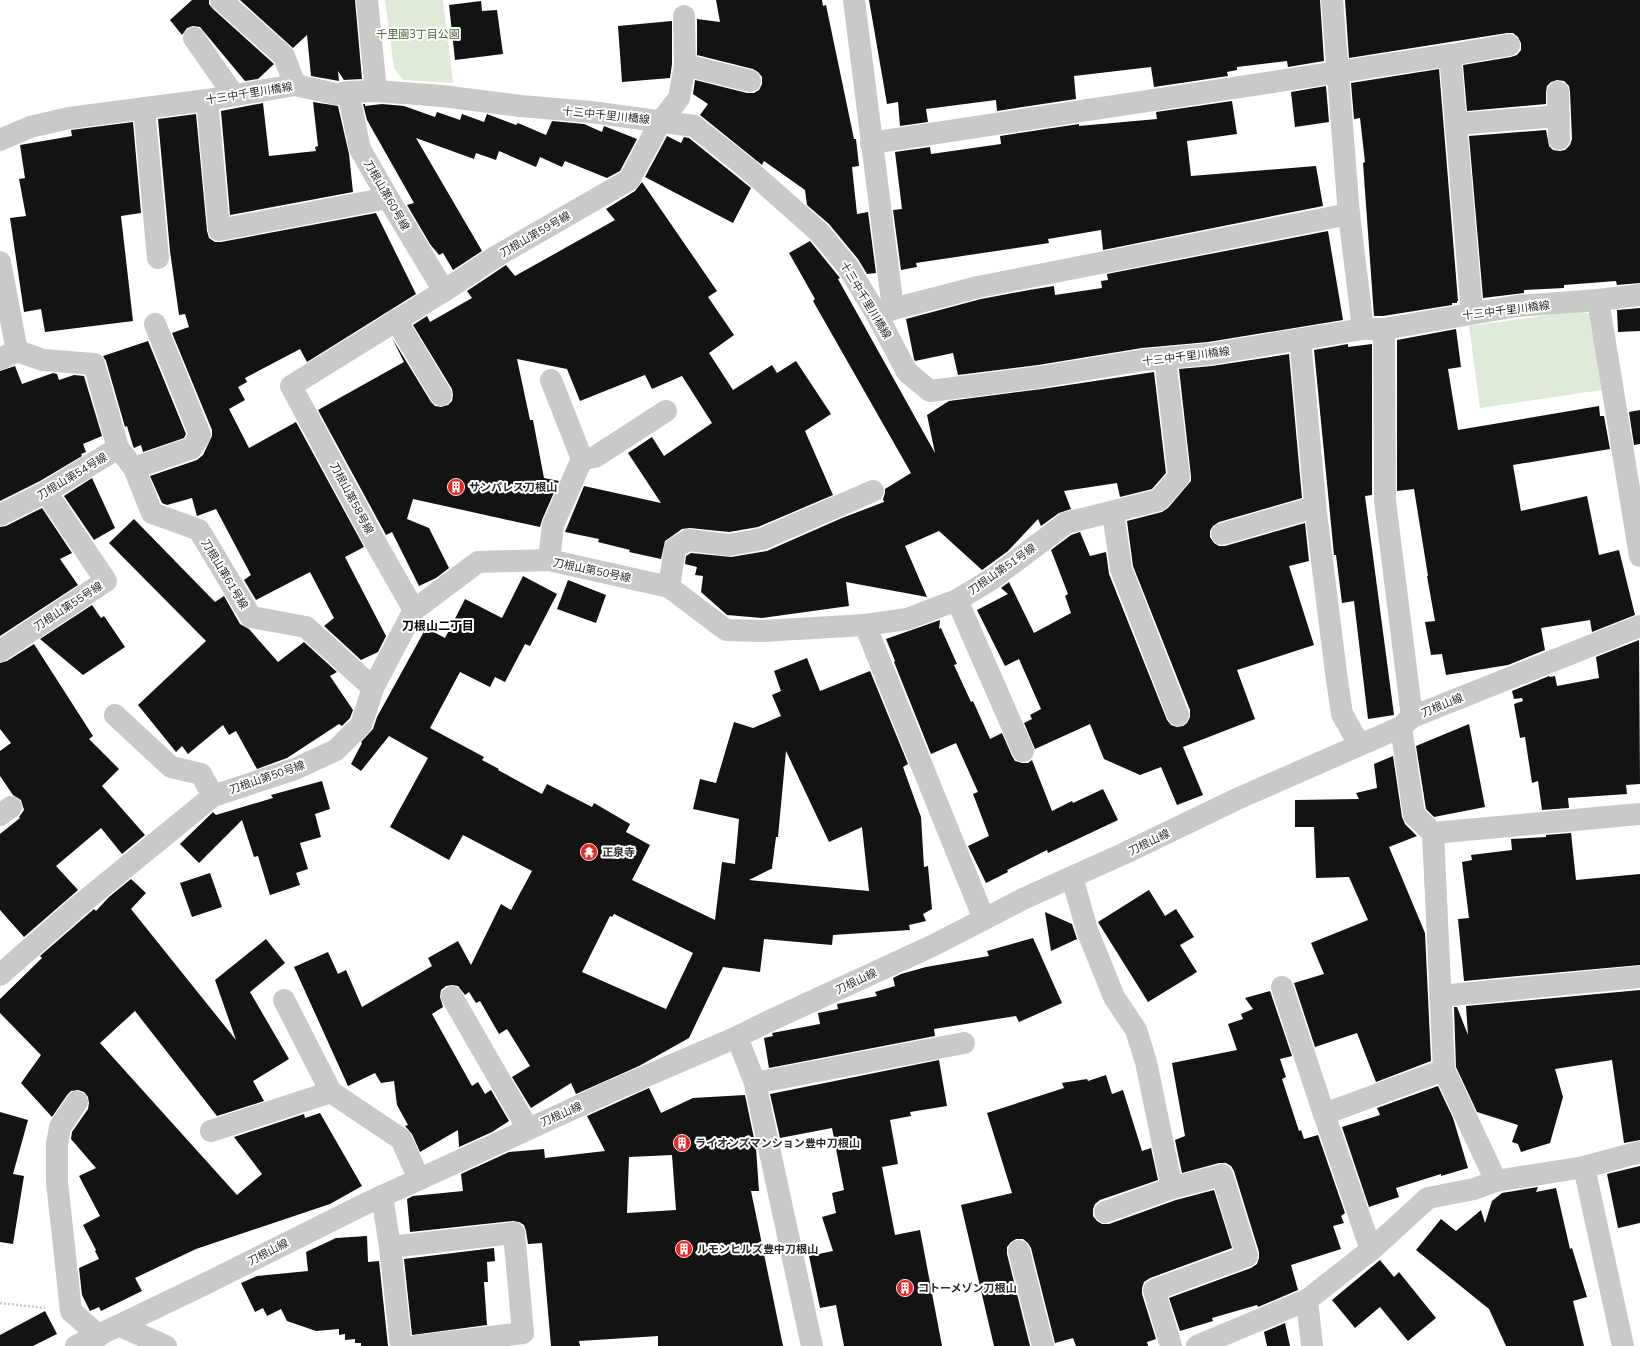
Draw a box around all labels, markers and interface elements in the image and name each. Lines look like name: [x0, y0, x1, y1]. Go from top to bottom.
park label: 千里園3丁目公園: [376, 27, 460, 42]
street label: 十三中千里川橋線: [204, 79, 294, 108]
street label: 十三中千里川橋線: [561, 103, 650, 128]
street label: 刀根山第60号線: [360, 157, 413, 233]
street label: 刀根山第59号線: [497, 208, 573, 261]
street label: 十三中千里川橋線: [836, 259, 895, 342]
street label: 十三中千里川橋線: [1461, 298, 1551, 323]
street label: 十三中千里川橋線: [1141, 344, 1231, 369]
street label: 刀根山第54号線: [34, 450, 110, 503]
street label: 刀根山第58号線: [326, 460, 377, 537]
building icon: サンパレス刀根山: [446, 477, 466, 497]
place label: サンパレス刀根山: [469, 480, 557, 495]
street label: 刀根山第61号線: [198, 536, 251, 612]
street label: 刀根山第51号線: [966, 541, 1039, 598]
street label: 刀根山第50号線: [552, 555, 632, 586]
street label: 刀根山第55号線: [31, 579, 106, 634]
district label: 刀根山二丁目: [402, 618, 474, 634]
street label: 刀根山線: [1419, 690, 1465, 721]
street label: 刀根山第50号線: [227, 757, 307, 797]
street label: 刀根山線: [1126, 826, 1172, 859]
temple icon: 正泉寺: [579, 842, 599, 862]
place label: 正泉寺: [602, 845, 635, 860]
street label: 刀根山線: [833, 965, 879, 998]
street label: 刀根山線: [538, 1099, 584, 1130]
building icon: ライオンズマンション豊中刀根山: [672, 1133, 692, 1153]
place label: ライオンズマンション豊中刀根山: [695, 1136, 860, 1151]
street label: 刀根山線: [245, 1236, 291, 1269]
building icon: ルモンヒルズ豊中刀根山: [674, 1239, 694, 1259]
place label: ルモンヒルズ豊中刀根山: [697, 1242, 818, 1257]
building icon: コトーメゾン刀根山: [895, 1278, 915, 1298]
place label: コトーメゾン刀根山: [918, 1281, 1017, 1296]

